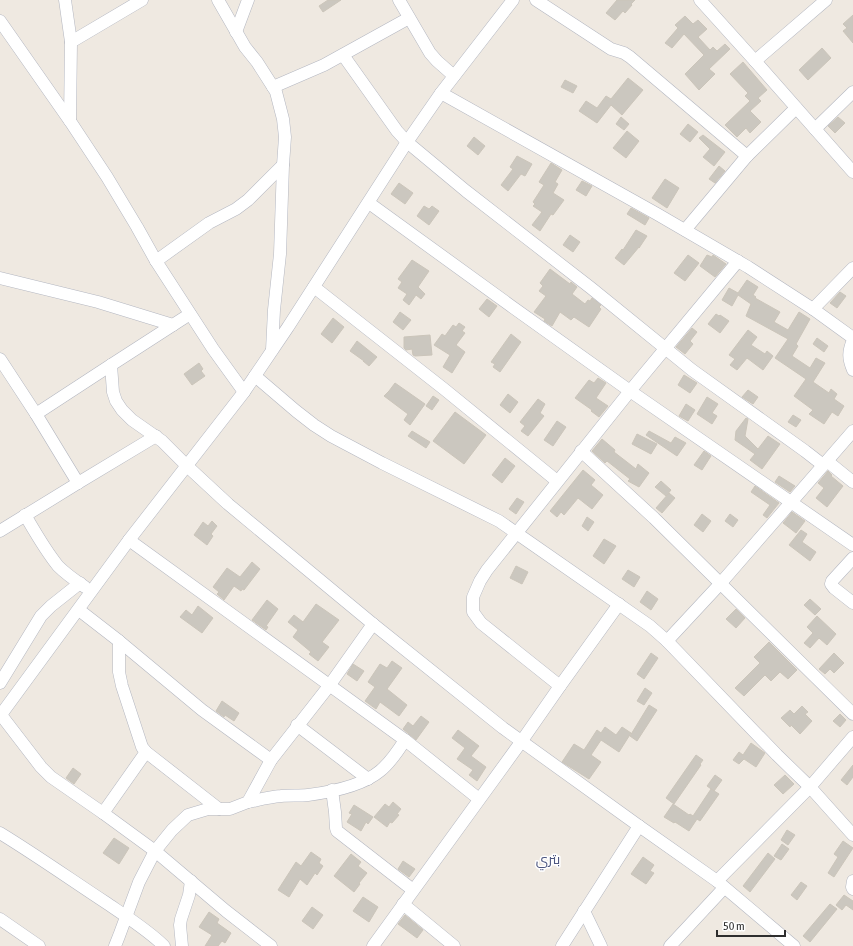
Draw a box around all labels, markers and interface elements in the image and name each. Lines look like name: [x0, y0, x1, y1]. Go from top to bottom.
district label: بتري: [536, 851, 560, 871]
scale bar: [717, 912, 785, 938]
text: 50 m: [723, 919, 745, 933]

